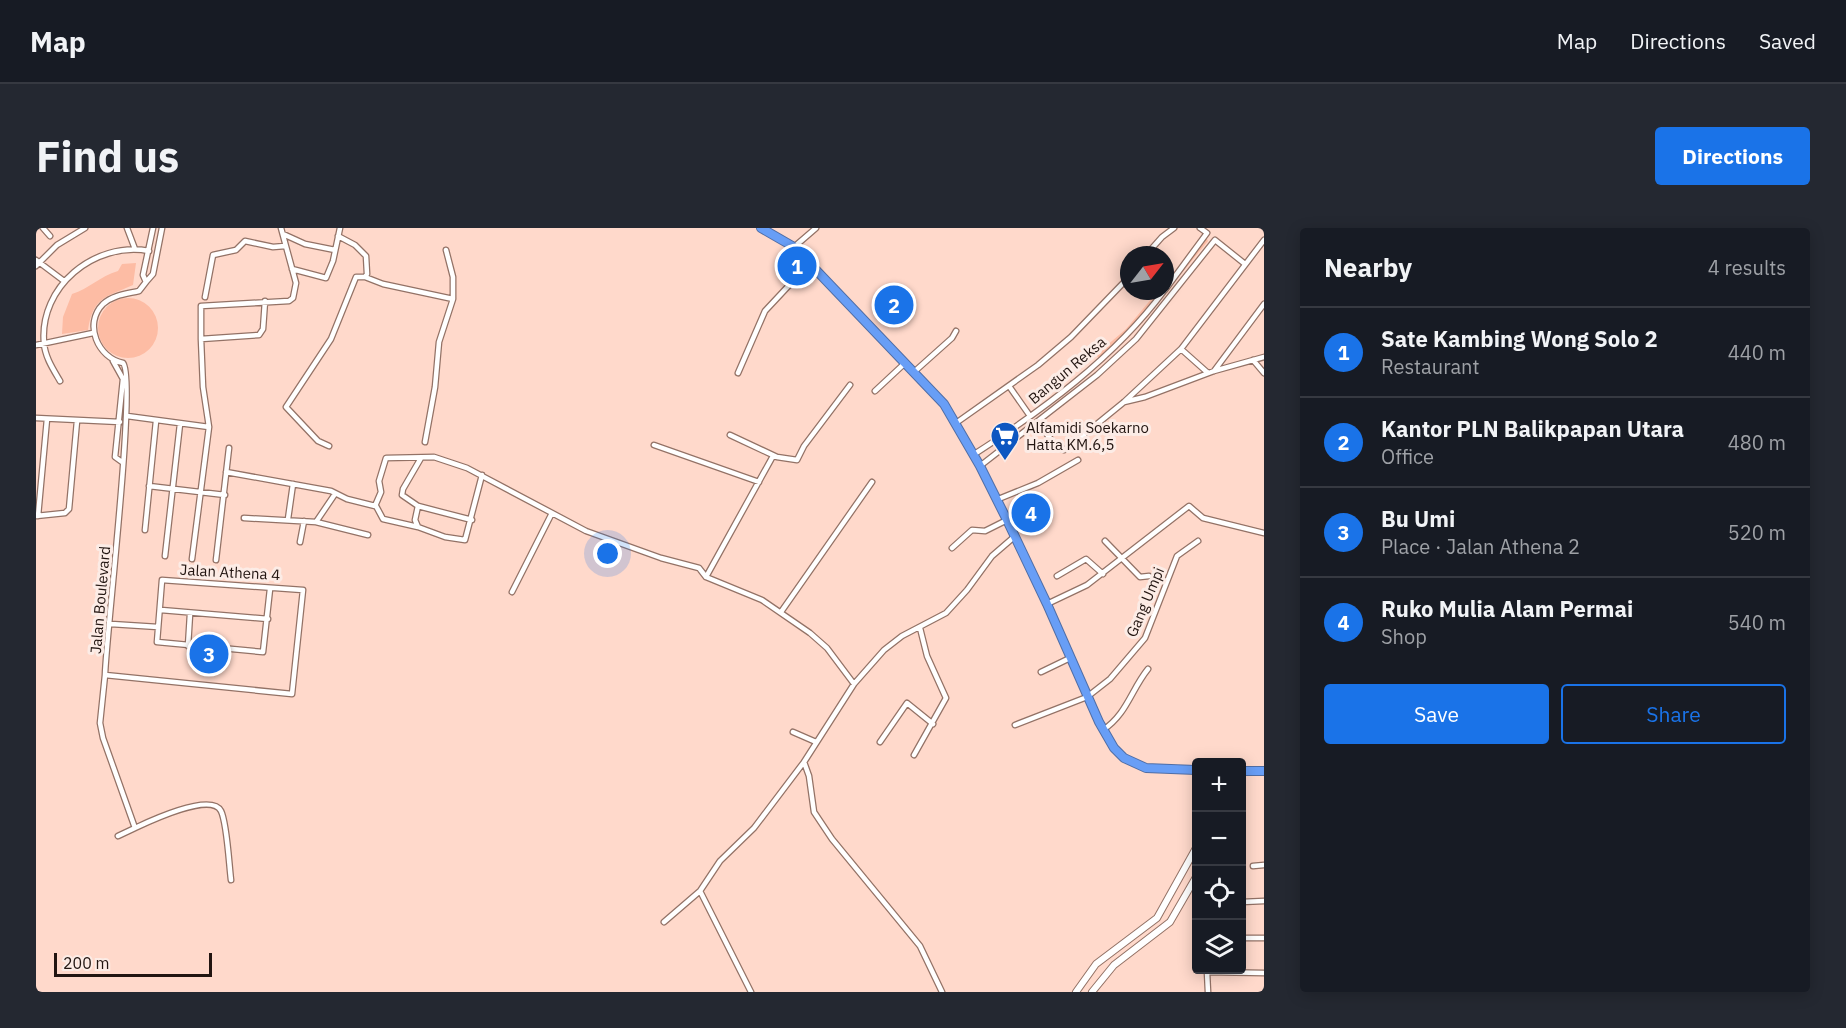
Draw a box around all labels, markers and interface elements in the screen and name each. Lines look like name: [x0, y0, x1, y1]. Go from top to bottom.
text: Map: [30, 23, 86, 60]
text: Map: [1557, 27, 1597, 55]
text: Directions: [1630, 27, 1726, 55]
text: Saved: [1759, 27, 1816, 55]
button: Directions: [1655, 127, 1810, 185]
text: Find us: [36, 129, 179, 184]
pin: 1: [778, 243, 816, 288]
north arrow: [1120, 246, 1174, 300]
text: Nearby: [1324, 250, 1412, 284]
text: 4 results: [1708, 254, 1786, 281]
pin: 2: [874, 282, 914, 328]
text: Sate Kambing Wong Solo 2: [1381, 324, 1658, 353]
street label: Bangun Reksa: [1024, 332, 1110, 408]
text: 1: [1338, 339, 1350, 366]
text: 440 m: [1728, 339, 1786, 366]
text: Restaurant: [1381, 353, 1479, 380]
text: Kantor PLN Balikpapan Utara: [1381, 414, 1684, 443]
place label: Alfamidi Soekarno Hatta KM.6,5: [1026, 418, 1149, 454]
supermarket icon: Alfamidi Soekarno Hatta KM.6,5: [989, 420, 1021, 462]
text: 2: [1338, 429, 1350, 456]
text: 480 m: [1728, 429, 1786, 456]
text: Office: [1381, 443, 1434, 470]
pin: 4: [1012, 490, 1050, 536]
text: Bu Umi: [1381, 504, 1455, 533]
text: 3: [1338, 519, 1350, 546]
text: 520 m: [1728, 519, 1786, 546]
text: Place · Jalan Athena 2: [1381, 533, 1580, 560]
your location: [593, 539, 622, 568]
street label: Jalan Boulevard: [86, 545, 114, 655]
street label: Jalan Athena 4: [179, 560, 281, 584]
street label: Gang Umpi: [1122, 564, 1168, 640]
text: Ruko Mulia Alam Permai: [1381, 594, 1633, 623]
text: 4: [1338, 609, 1350, 636]
text: 540 m: [1728, 609, 1786, 636]
text: Shop: [1381, 623, 1427, 650]
pin: 3: [190, 632, 228, 676]
button: Save: [1324, 684, 1549, 744]
button: Share: [1561, 684, 1786, 744]
map controls: [1192, 758, 1246, 974]
button: +: [1192, 758, 1246, 812]
button: −: [1192, 812, 1246, 866]
button: locate: [1192, 866, 1246, 920]
button: layers: [1192, 920, 1246, 974]
scale bar: [54, 950, 212, 978]
text: 200 m: [63, 953, 110, 973]

